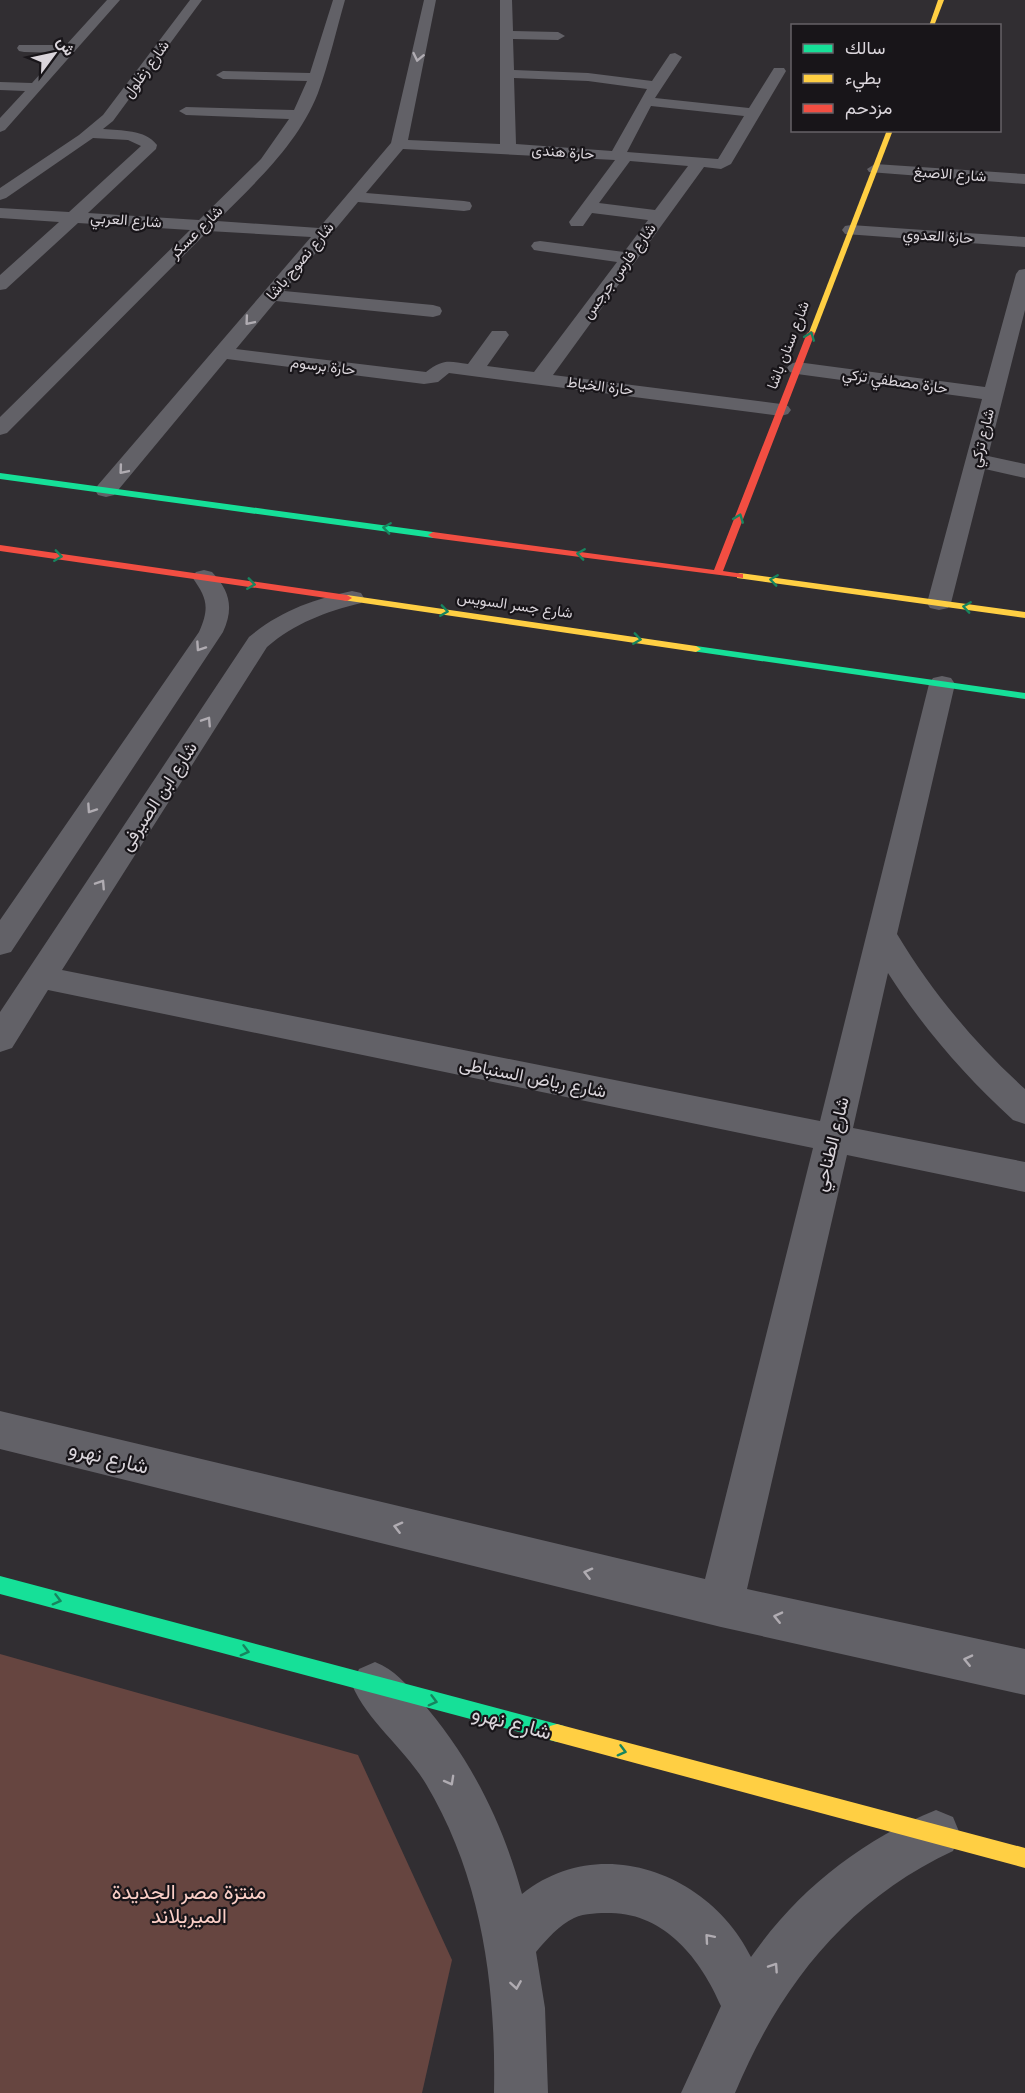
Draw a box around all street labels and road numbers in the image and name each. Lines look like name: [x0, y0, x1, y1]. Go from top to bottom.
street label: شارع زغلول: [119, 37, 175, 102]
street label: حارة هندى: [531, 141, 595, 164]
street label: شارع الاصبغ: [913, 162, 987, 188]
street label: شارع عسكر: [165, 201, 228, 265]
street label: شارع العربي: [90, 209, 162, 235]
street label: شارع نصوح باشا: [262, 218, 339, 305]
street label: شارع فارس جرجس: [578, 220, 661, 323]
street label: حارة العدوي: [902, 225, 974, 251]
street label: شارع سنان باشا: [763, 298, 815, 392]
street label: حارة برسوم: [289, 353, 356, 380]
street label: حارة مصطفي تركي: [841, 365, 949, 401]
street label: حارة الخياط: [566, 373, 634, 399]
street label: شارع تركي: [966, 407, 1002, 470]
street label: شارع جسر السويس: [456, 588, 574, 624]
street label: شارع ابن الصيرفى: [115, 738, 203, 855]
street label: شارع رياض السنباطى: [457, 1052, 608, 1104]
street label: شارع الطناحي: [809, 1094, 858, 1195]
street label: شارع نهرو: [66, 1435, 151, 1481]
street label: شارع نهرو: [469, 1699, 554, 1747]

